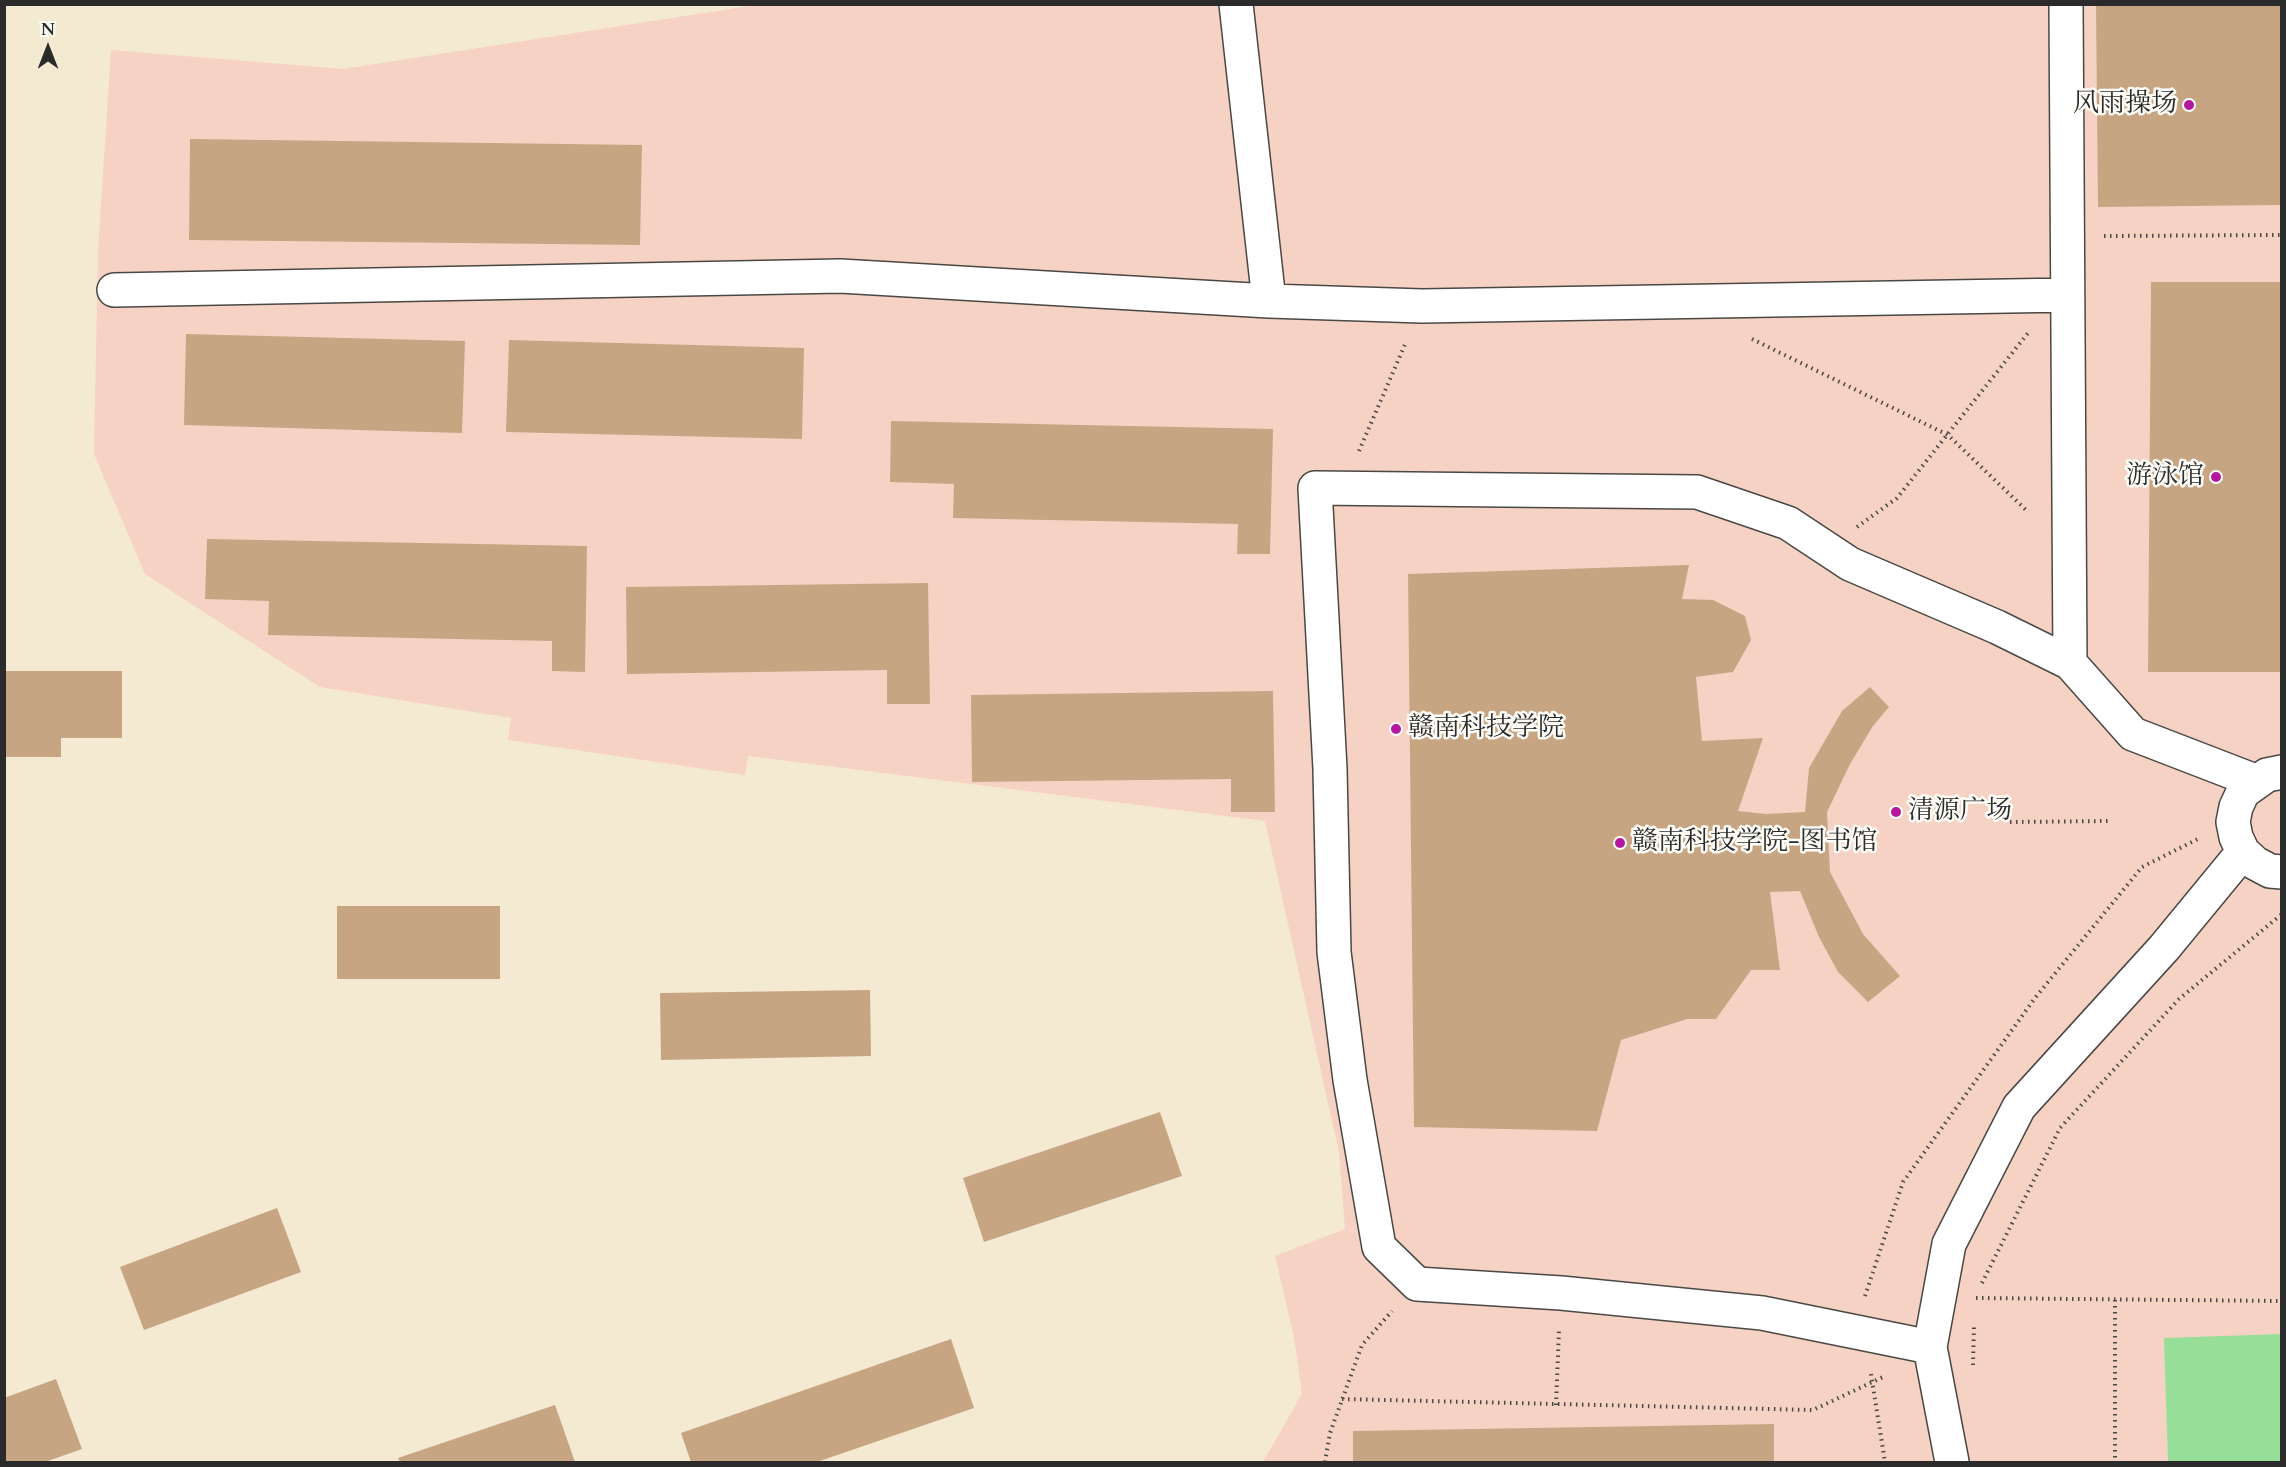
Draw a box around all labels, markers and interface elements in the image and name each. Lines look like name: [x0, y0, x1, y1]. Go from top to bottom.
north arrow: [18, 18, 78, 78]
text: N: [41, 19, 55, 41]
place label: 风雨操场: [2073, 89, 2177, 121]
marker: 风雨操场: [2182, 98, 2196, 112]
place label: 游泳馆: [2126, 461, 2204, 493]
marker: 游泳馆: [2209, 470, 2223, 484]
place label: 赣南科技学院: [1408, 713, 1564, 745]
marker: 赣南科技学院: [1389, 722, 1403, 736]
place label: 清源广场: [1908, 796, 2012, 828]
marker: 清源广场: [1889, 805, 1903, 819]
place label: 赣南科技学院-图书馆: [1632, 827, 1878, 859]
marker: 赣南科技学院-图书馆: [1613, 836, 1627, 850]

